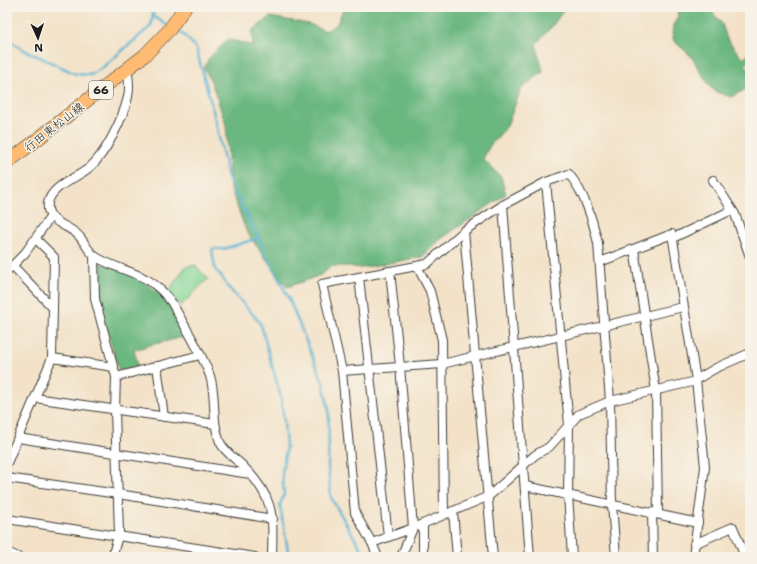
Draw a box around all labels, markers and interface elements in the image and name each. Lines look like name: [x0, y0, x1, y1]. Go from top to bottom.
north arrow: [18, 18, 58, 58]
text: N: [33, 40, 43, 55]
road number: 66: [89, 81, 113, 99]
street label: 行田東松山線: [21, 99, 87, 155]

